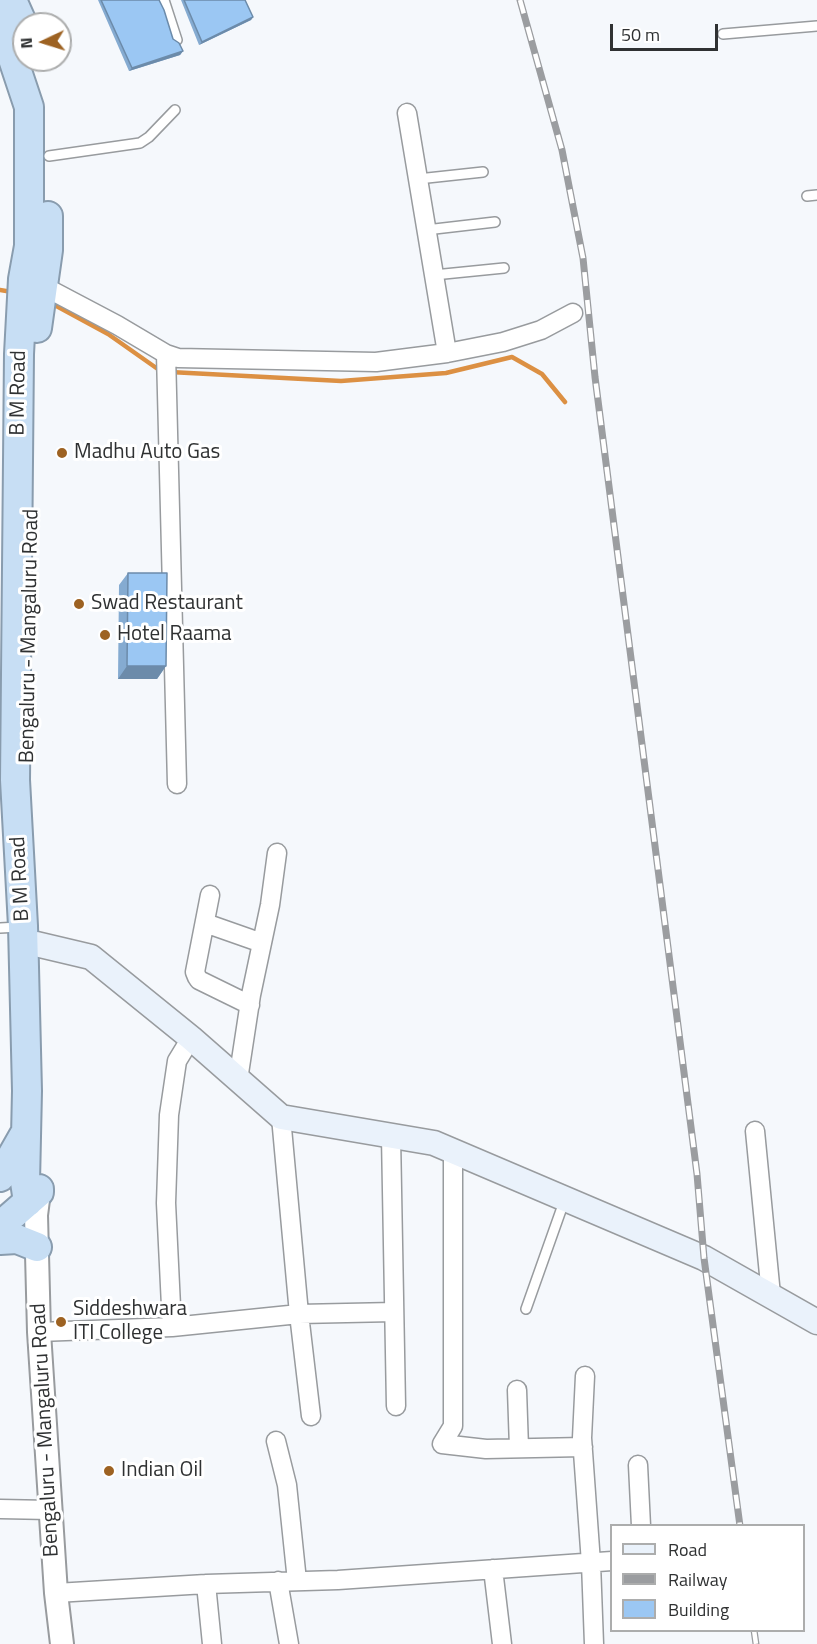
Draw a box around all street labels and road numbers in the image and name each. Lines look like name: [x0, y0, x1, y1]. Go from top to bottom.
street label: B M Road: [6, 350, 32, 436]
street label: Bengaluru - Mangaluru Road: [15, 509, 45, 763]
street label: B M Road: [6, 836, 36, 922]
street label: Bengaluru - Mangaluru Road: [27, 1302, 65, 1558]

